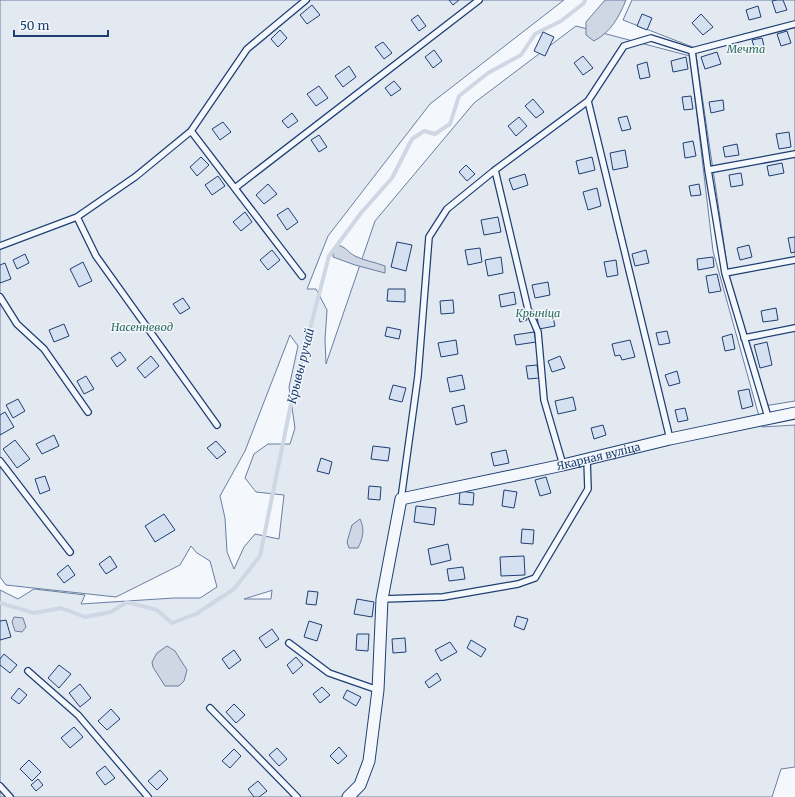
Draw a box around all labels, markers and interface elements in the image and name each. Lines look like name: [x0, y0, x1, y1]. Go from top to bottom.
scale bar: [14, 12, 108, 38]
text: 50 m: [20, 18, 49, 33]
park label: Мечта: [726, 42, 765, 56]
park label: Крыніца: [516, 306, 560, 320]
park label: Насенневод: [111, 320, 173, 334]
water label: Крывы ручай: [284, 326, 317, 405]
street label: Якарная вуліца: [555, 439, 642, 473]

